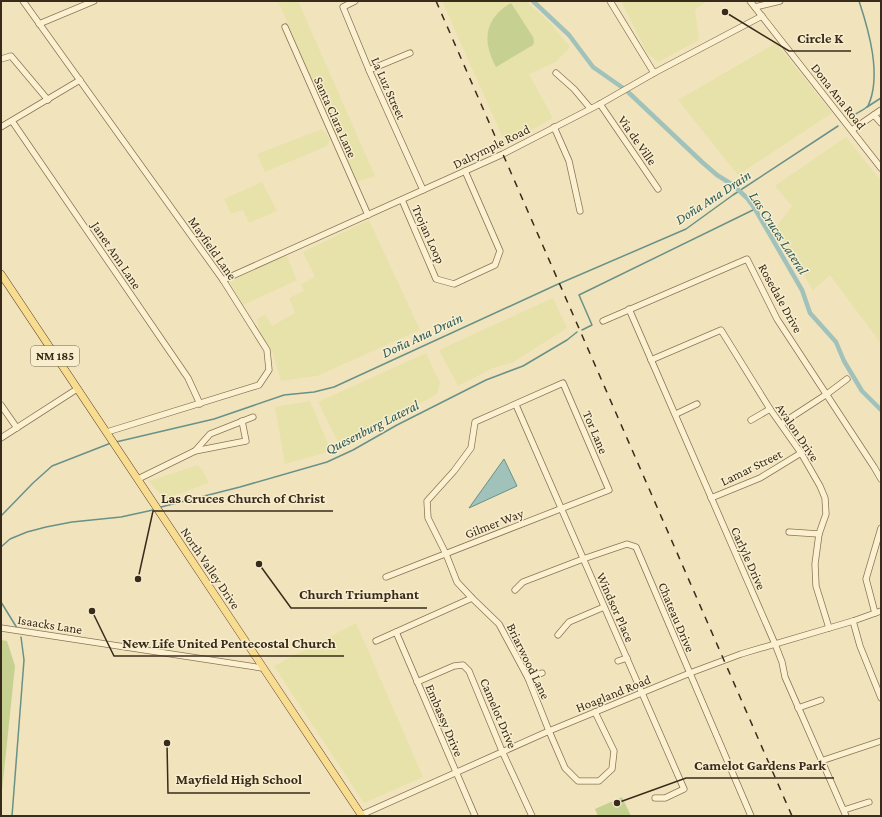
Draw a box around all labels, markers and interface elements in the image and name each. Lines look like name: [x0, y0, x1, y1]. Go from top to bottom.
callout: Circle K: [789, 25, 851, 51]
text: Circle K: [797, 30, 844, 46]
street label: La Luz Street: [368, 55, 409, 122]
street label: Dona Ana Road: [808, 60, 869, 132]
street label: Santa Clara Lane: [311, 74, 360, 160]
street label: Via de Ville: [615, 113, 660, 168]
street label: Dalrymple Road: [450, 121, 532, 172]
water label: Doña Ana Drain: [672, 167, 754, 227]
water label: Las Cruces Lateral: [746, 189, 812, 278]
street label: Trojan Loop: [408, 203, 448, 266]
street label: Mayfield Lane: [185, 214, 240, 283]
street label: Janet Ann Lane: [88, 218, 145, 292]
street label: Rosedale Drive: [755, 261, 806, 336]
water label: Doña Ana Drain: [379, 309, 465, 361]
road number: NM 185: [31, 346, 79, 366]
water label: Quesenburg Lateral: [323, 396, 422, 457]
street label: Avalon Drive: [773, 400, 823, 464]
street label: Tor Lane: [580, 408, 611, 456]
street label: Lamar Street: [718, 446, 785, 489]
callout: Las Cruces Church of Christ: [153, 485, 333, 511]
text: Las Cruces Church of Christ: [161, 490, 326, 506]
street label: Gilmer Way: [463, 505, 527, 541]
street label: Carlyle Drive: [728, 524, 769, 592]
street label: North Valley Drive: [178, 525, 244, 612]
street label: Windsor Place: [594, 570, 638, 645]
street label: Chateau Drive: [655, 580, 698, 655]
callout: Church Triumphant: [291, 582, 427, 608]
text: Church Triumphant: [299, 586, 420, 602]
street label: Isaacks Lane: [17, 612, 84, 637]
street label: Briarwood Lane: [504, 621, 554, 702]
callout: New Life United Pentecostal Church: [114, 630, 344, 656]
text: New Life United Pentecostal Church: [122, 635, 336, 651]
street label: Hoagland Road: [574, 672, 653, 715]
street label: Camelot Drive: [477, 676, 520, 751]
street label: Embassy Drive: [423, 682, 467, 759]
callout: Camelot Gardens Park: [686, 752, 834, 778]
text: Camelot Gardens Park: [694, 757, 826, 773]
callout: Mayfield High School: [168, 767, 310, 793]
text: Mayfield High School: [176, 771, 302, 787]

